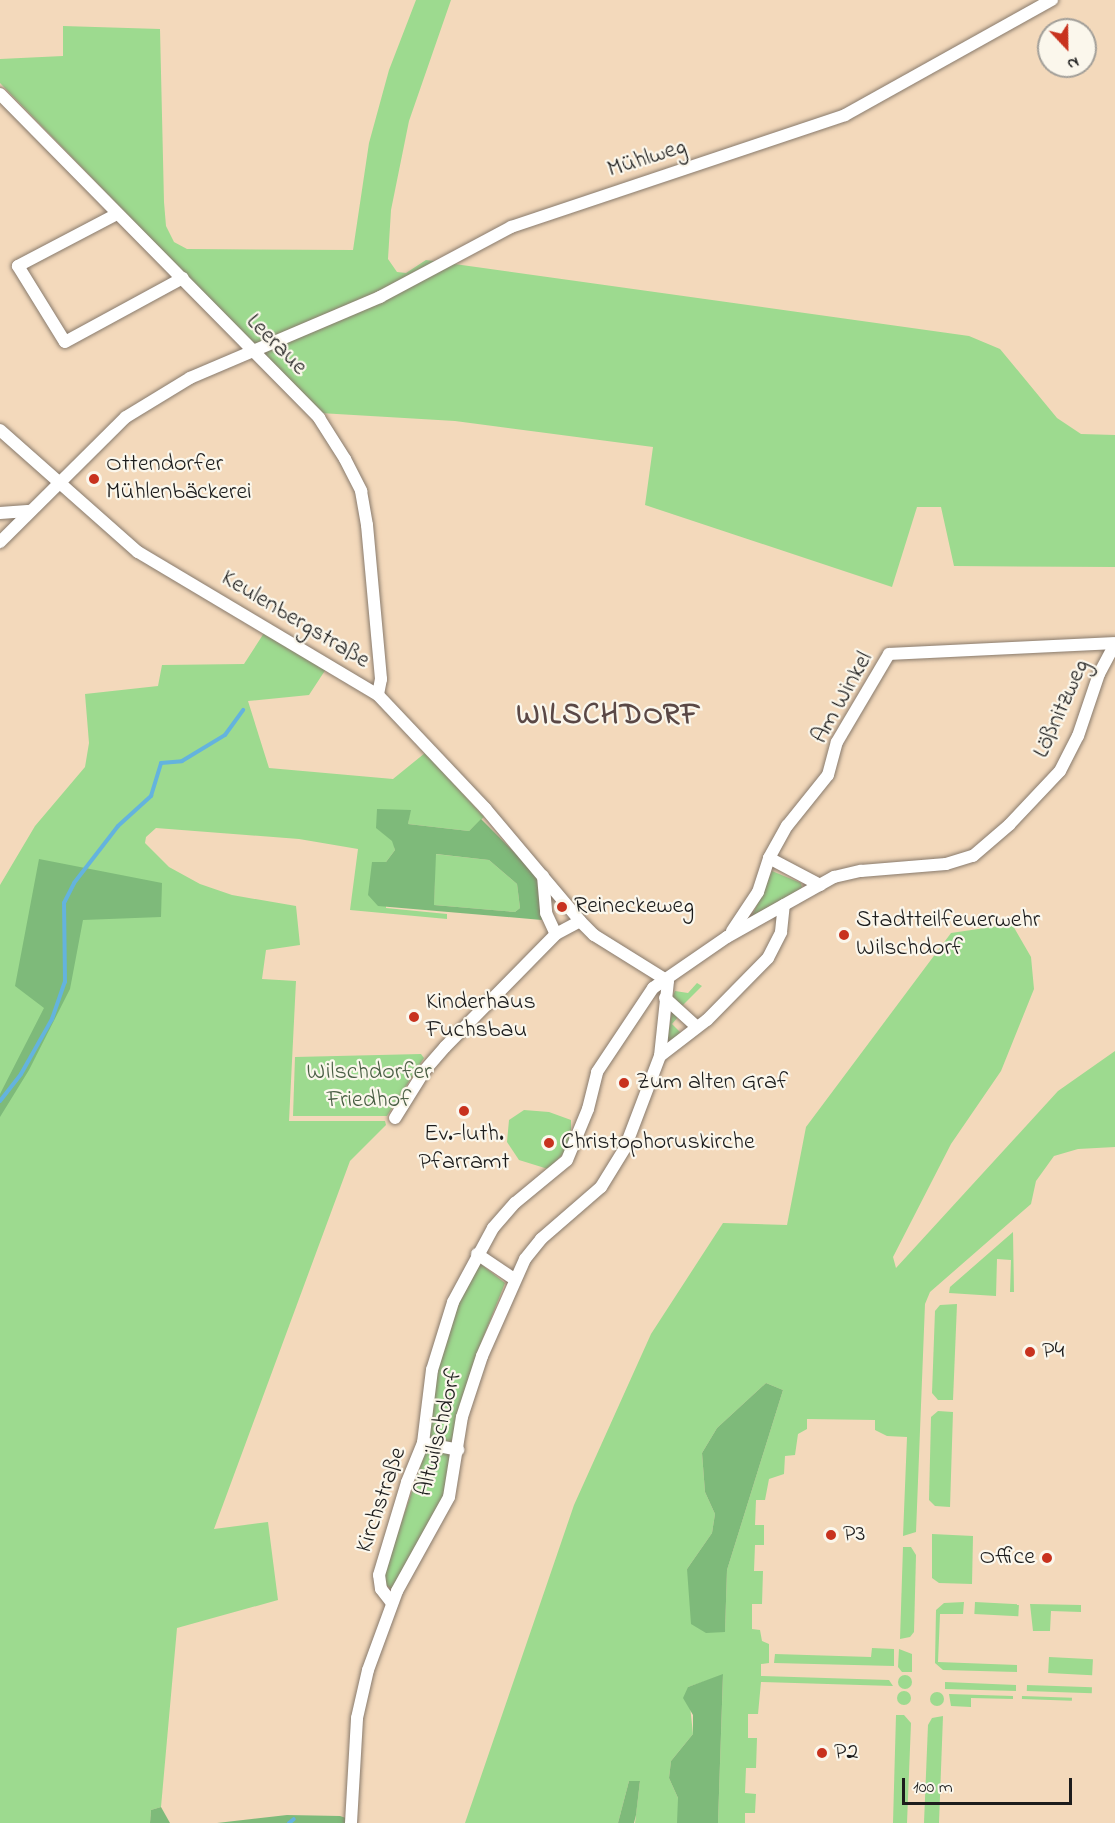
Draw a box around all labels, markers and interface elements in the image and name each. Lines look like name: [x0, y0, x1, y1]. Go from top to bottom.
north arrow: [1037, 18, 1097, 78]
text: N: [1063, 50, 1083, 76]
street label: Mühlweg: [604, 133, 690, 185]
street label: Leeraue: [239, 308, 313, 382]
place label: Ottendorfer Mühlenbäckerei: [106, 451, 251, 507]
marker: Ottendorfer Mühlenbäckerei: [87, 472, 101, 486]
street label: Keulenbergstraße: [215, 564, 375, 676]
street label: Am Winkel: [806, 647, 880, 749]
street label: Lößnitzweg: [1028, 655, 1096, 763]
district label: WILSCHDORF: [516, 698, 702, 734]
place label: Reineckeweg: [574, 893, 694, 921]
marker: Reineckeweg: [555, 900, 569, 914]
place label: Stadtteilfeuerwehr Wilschdorf: [856, 907, 1040, 963]
marker: Stadtteilfeuerwehr Wilschdorf: [837, 928, 851, 942]
place label: Kinderhaus Fuchsbau: [426, 989, 536, 1045]
marker: Kinderhaus Fuchsbau: [407, 1010, 421, 1024]
park label: Wilschdorfer Friedhof: [306, 1059, 432, 1115]
place label: Zum alten Graf: [636, 1069, 788, 1097]
marker: Zum alten Graf: [617, 1076, 631, 1090]
marker: Ev.-luth. Pfarramt: [457, 1104, 471, 1118]
place label: Ev.-luth. Pfarramt: [418, 1121, 510, 1177]
place label: Christophoruskirche: [561, 1129, 755, 1157]
marker: Christophoruskirche: [542, 1136, 556, 1150]
place label: P4: [1042, 1338, 1064, 1366]
marker: P4: [1023, 1345, 1037, 1359]
street label: Altwilschdorf: [410, 1367, 470, 1499]
street label: Kirchstraße: [351, 1444, 413, 1556]
place label: P3: [843, 1521, 865, 1549]
marker: P3: [824, 1528, 838, 1542]
place label: Office: [979, 1544, 1035, 1572]
marker: Office: [1040, 1551, 1054, 1565]
place label: P2: [834, 1739, 858, 1767]
marker: P2: [815, 1746, 829, 1760]
scale bar: [905, 1766, 1074, 1804]
text: 100 m: [913, 1775, 953, 1801]

